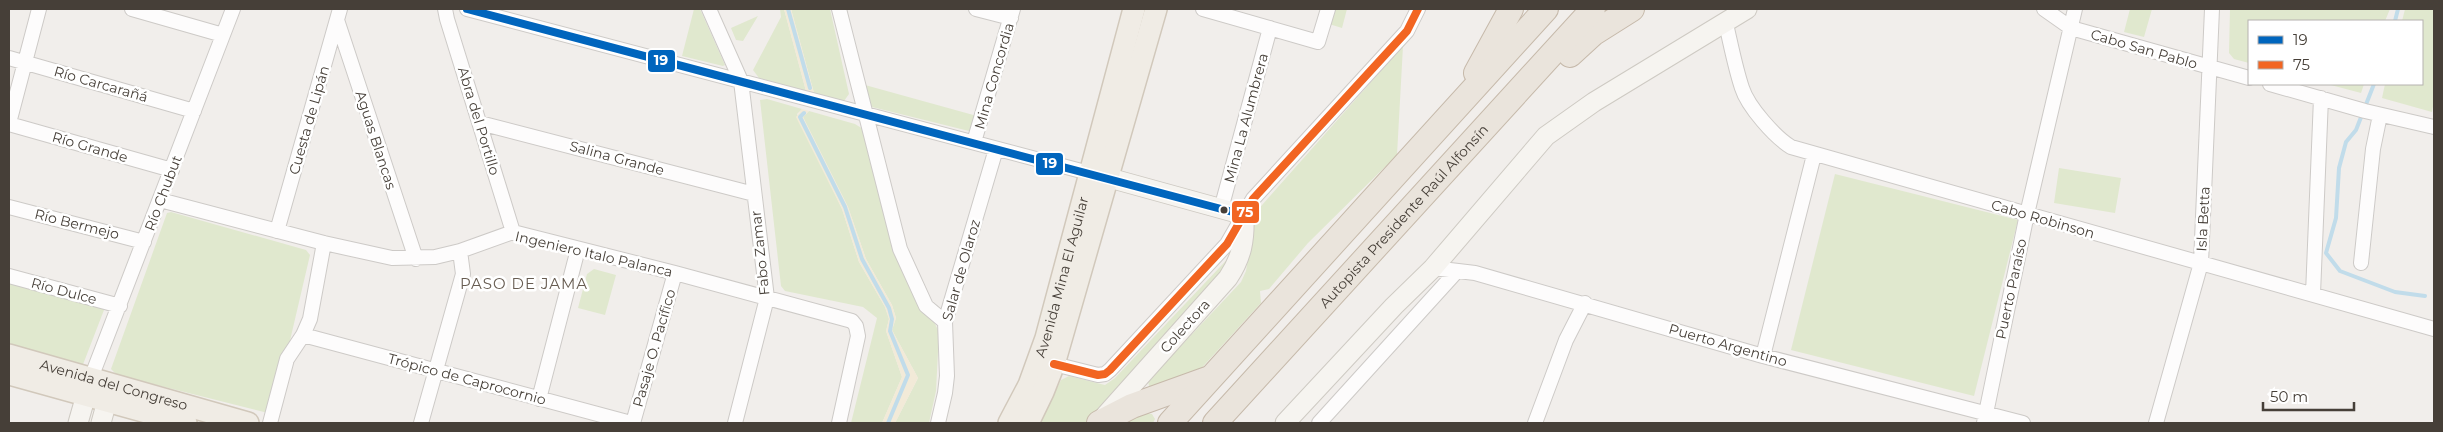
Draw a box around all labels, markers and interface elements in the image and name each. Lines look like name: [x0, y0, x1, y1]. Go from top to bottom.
legend: [2248, 20, 2423, 85]
street label: Mina Concordia: [970, 21, 1018, 131]
street label: Cabo San Pablo: [2089, 25, 2200, 73]
text: 19: [2293, 30, 2308, 49]
line badge: 19: [647, 49, 676, 73]
text: 19: [654, 51, 668, 69]
street label: Mina La Alumbrera: [1220, 51, 1272, 185]
text: 75: [2293, 55, 2310, 74]
street label: Río Carcarañá: [52, 62, 150, 106]
street label: Cuesta de Lipán: [285, 63, 333, 177]
street label: Abra del Portillo: [454, 65, 504, 177]
street label: Aguas Blancas: [352, 88, 400, 192]
street label: Autopista Presidente Raúl Alfonsín: [1315, 121, 1492, 312]
street label: Río Grande: [50, 128, 130, 166]
street label: Salina Grande: [568, 137, 666, 179]
street label: Río Chubut: [140, 152, 186, 233]
line badge: 19: [1035, 152, 1064, 176]
text: 19: [1043, 154, 1057, 172]
street label: Isla Betta: [2192, 186, 2214, 252]
street label: Avenida Mina El Aguilar: [1031, 194, 1093, 360]
street label: Cabo Robinson: [1989, 196, 2097, 242]
line badge: 75: [1231, 200, 1260, 224]
text: 75: [1237, 203, 1253, 221]
street label: Río Bermejo: [33, 205, 121, 243]
unlabelled marker: [1219, 205, 1229, 215]
street label: Fabo Zamar: [747, 209, 773, 296]
street label: Salar de Olaroz: [938, 217, 984, 323]
street label: Ingeniero Italo Palanca: [513, 227, 675, 281]
street label: Puerto Paraíso: [1992, 237, 2030, 341]
street label: Río Dulce: [29, 274, 99, 308]
district label: PASO DE JAMA: [460, 274, 588, 293]
street label: Pasaje O. Pacífico: [629, 287, 680, 409]
street label: Colectora: [1156, 295, 1214, 357]
street label: Puerto Argentino: [1667, 319, 1789, 371]
street label: Trópico de Caprocornio: [386, 349, 548, 409]
street label: Avenida del Congreso: [38, 355, 190, 414]
scale bar: [2263, 380, 2354, 412]
text: 50 m: [2270, 387, 2308, 406]

